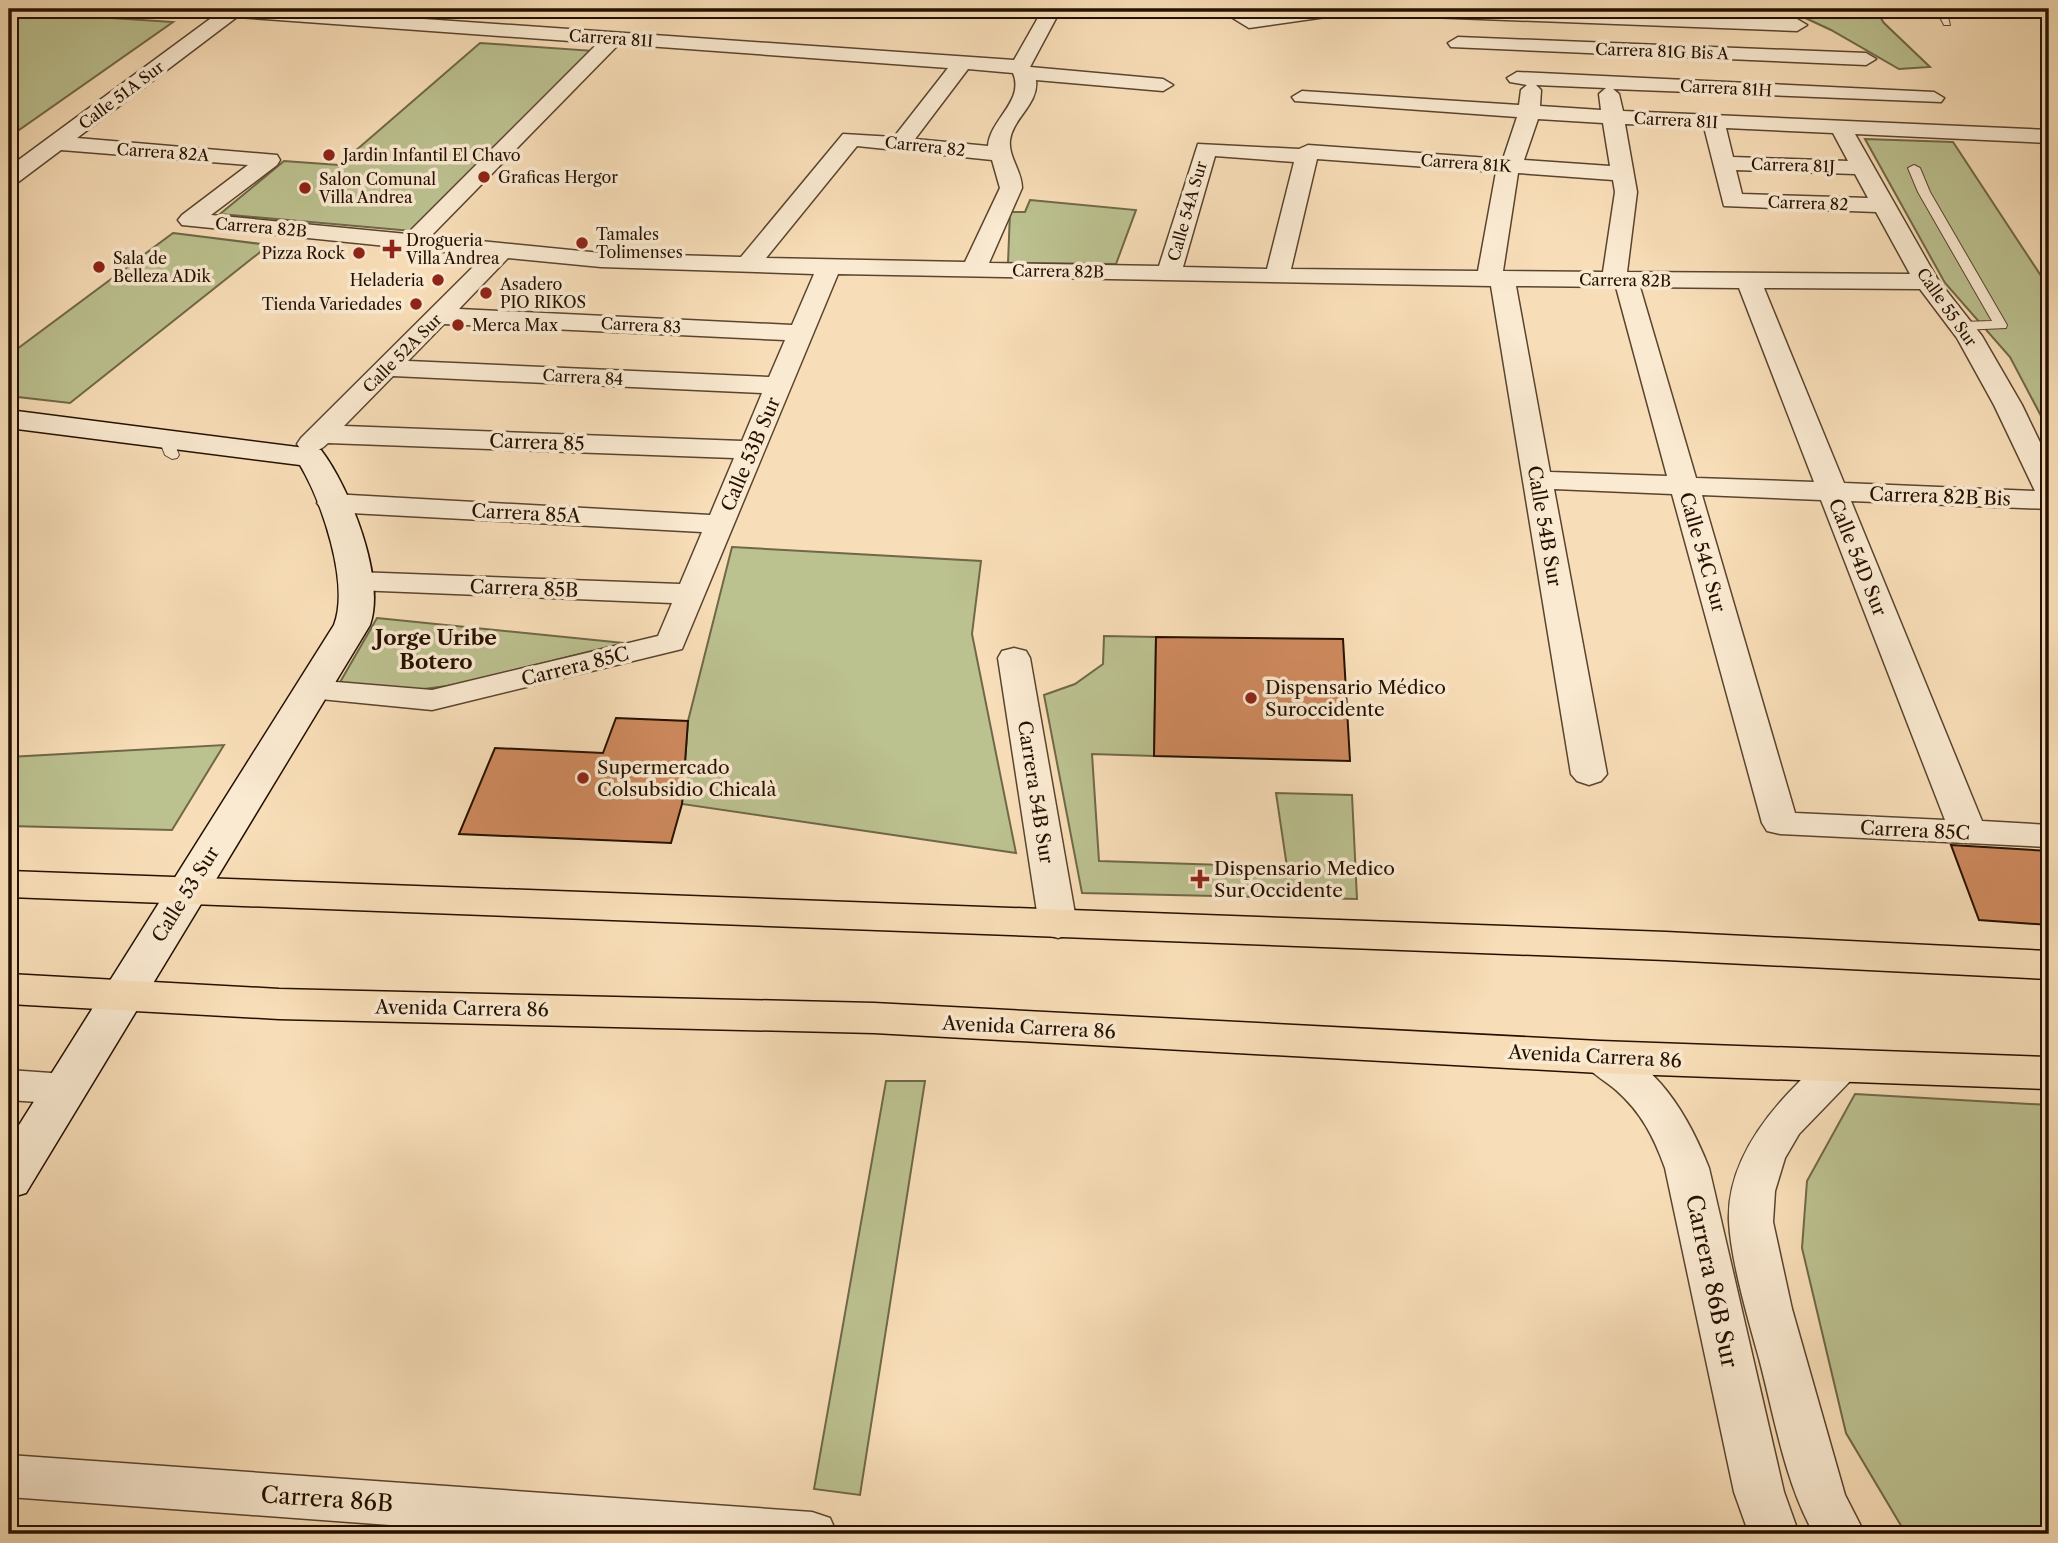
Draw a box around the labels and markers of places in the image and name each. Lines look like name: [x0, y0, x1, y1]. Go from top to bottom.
place label: Jardin Infantil El Chavo: [340, 145, 521, 165]
marker: Jardin Infantil El Chavo: [321, 147, 337, 163]
place label: Graficas Hergor: [498, 167, 618, 187]
place label: Salon Comunal Villa Andrea: [318, 169, 436, 207]
marker: Graficas Hergor: [476, 169, 492, 185]
marker: Salon Comunal Villa Andrea: [297, 180, 313, 196]
place label: Tamales Tolimenses: [596, 224, 683, 262]
place label: Drogueria Villa Andrea: [405, 230, 500, 268]
marker: Tamales Tolimenses: [574, 235, 590, 251]
marker: Drogueria Villa Andrea: [384, 241, 400, 257]
place label: Pizza Rock: [262, 243, 346, 263]
marker: Pizza Rock: [351, 245, 367, 261]
place label: Sala de Belleza ADik: [113, 248, 211, 286]
marker: Sala de Belleza ADik: [91, 259, 107, 275]
place label: Heladeria: [350, 270, 425, 290]
marker: Heladeria: [430, 272, 446, 288]
place label: Asadero PIO RIKOS: [499, 274, 586, 312]
marker: Asadero PIO RIKOS: [478, 285, 494, 301]
place label: Tienda Variedades: [262, 294, 402, 314]
marker: Tienda Variedades: [408, 296, 424, 312]
place label: Merca Max: [472, 315, 559, 335]
marker: Merca Max: [450, 317, 466, 333]
place label: Dispensario Médico Suroccidente: [1265, 676, 1446, 721]
marker: Dispensario Médico Suroccidente: [1243, 690, 1259, 706]
place label: Supermercado Colsubsidio Chicalà: [597, 756, 777, 801]
marker: Supermercado Colsubsidio Chicalà: [575, 770, 591, 786]
place label: Dispensario Medico Sur Occidente: [1214, 857, 1395, 902]
marker: Dispensario Medico Sur Occidente: [1192, 871, 1208, 887]

